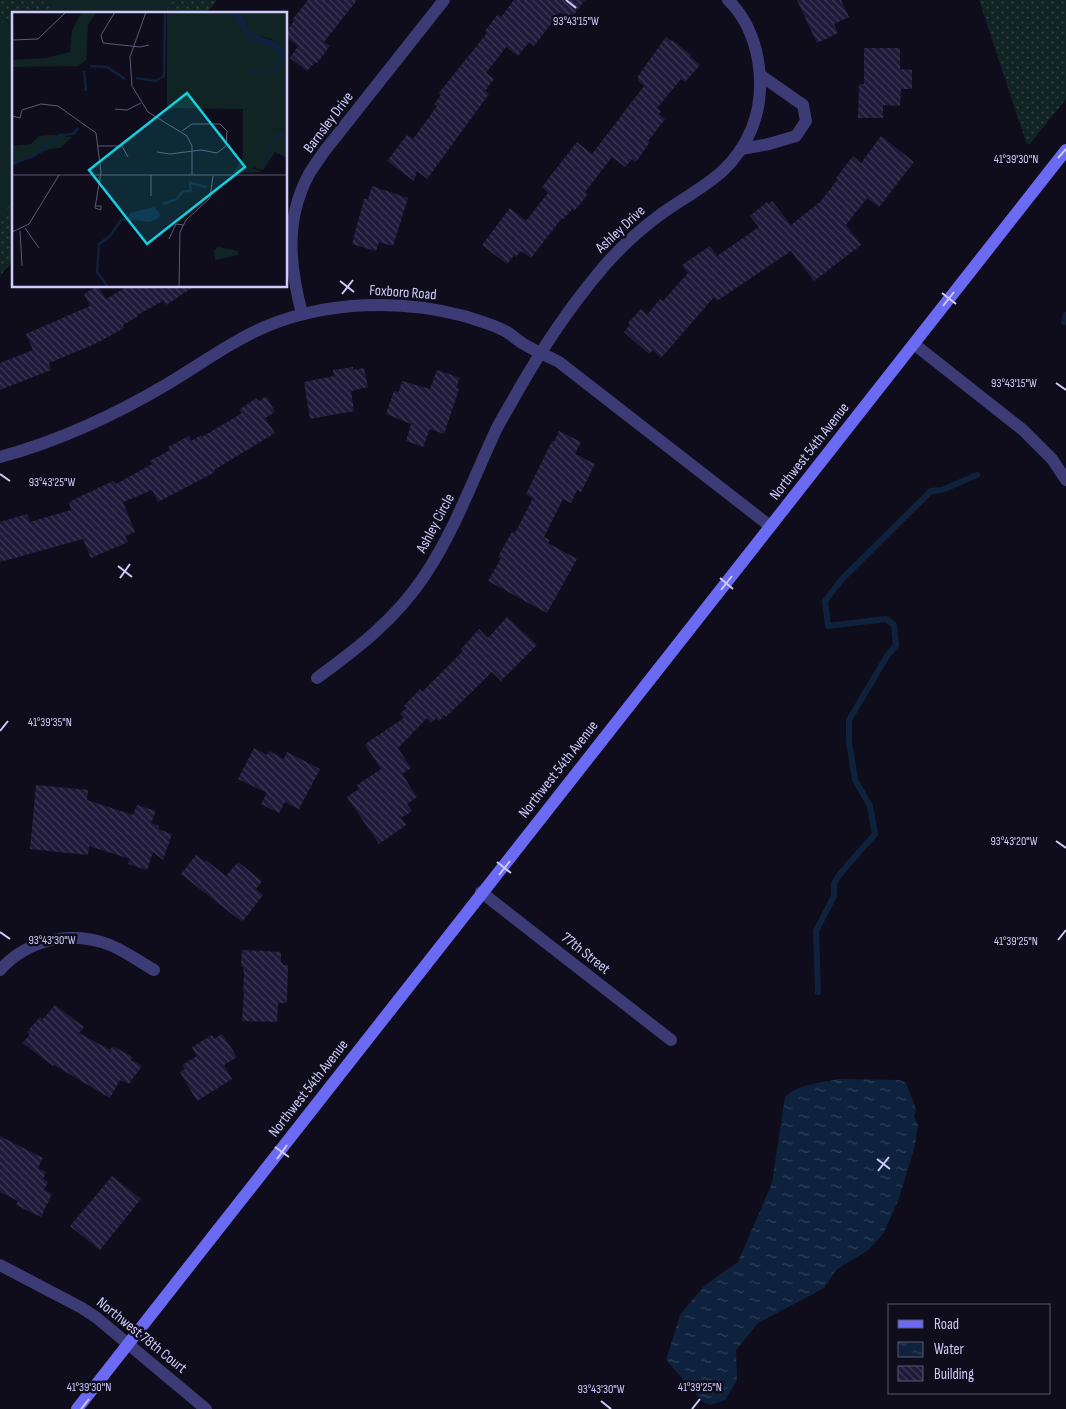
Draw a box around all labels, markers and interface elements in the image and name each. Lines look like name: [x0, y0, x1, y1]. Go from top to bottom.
inset map: [12, 12, 288, 288]
text: 93°43'15"W: [553, 14, 599, 29]
street label: Barnsley Drive: [299, 88, 358, 157]
text: 41°39'30"N: [994, 152, 1038, 167]
street label: Ashley Drive: [591, 201, 649, 258]
street label: Foxboro Road: [369, 281, 437, 304]
text: 93°43'15"W: [991, 376, 1037, 391]
street label: Northwest 54th Avenue: [765, 399, 853, 504]
text: 93°43'25"W: [29, 475, 75, 490]
street label: Ashley Circle: [412, 490, 459, 557]
text: 41°39'35"N: [28, 715, 72, 730]
street label: Northwest 54th Avenue: [514, 717, 602, 822]
text: 93°43'20"W: [990, 834, 1038, 849]
street label: 77th Street: [557, 928, 614, 979]
text: 93°43'30"W: [28, 933, 76, 948]
text: 41°39'25"N: [994, 934, 1038, 949]
street label: Northwest 54th Avenue: [264, 1036, 352, 1141]
street label: Northwest 78th Court: [93, 1293, 191, 1378]
legend: [888, 1304, 1051, 1394]
text: Road: [934, 1315, 959, 1334]
text: Water: [934, 1340, 965, 1359]
text: Building: [934, 1365, 974, 1384]
text: 41°39'30"N: [67, 1380, 111, 1395]
text: 41°39'25"N: [678, 1380, 722, 1395]
text: 93°43'30"W: [577, 1382, 625, 1397]

